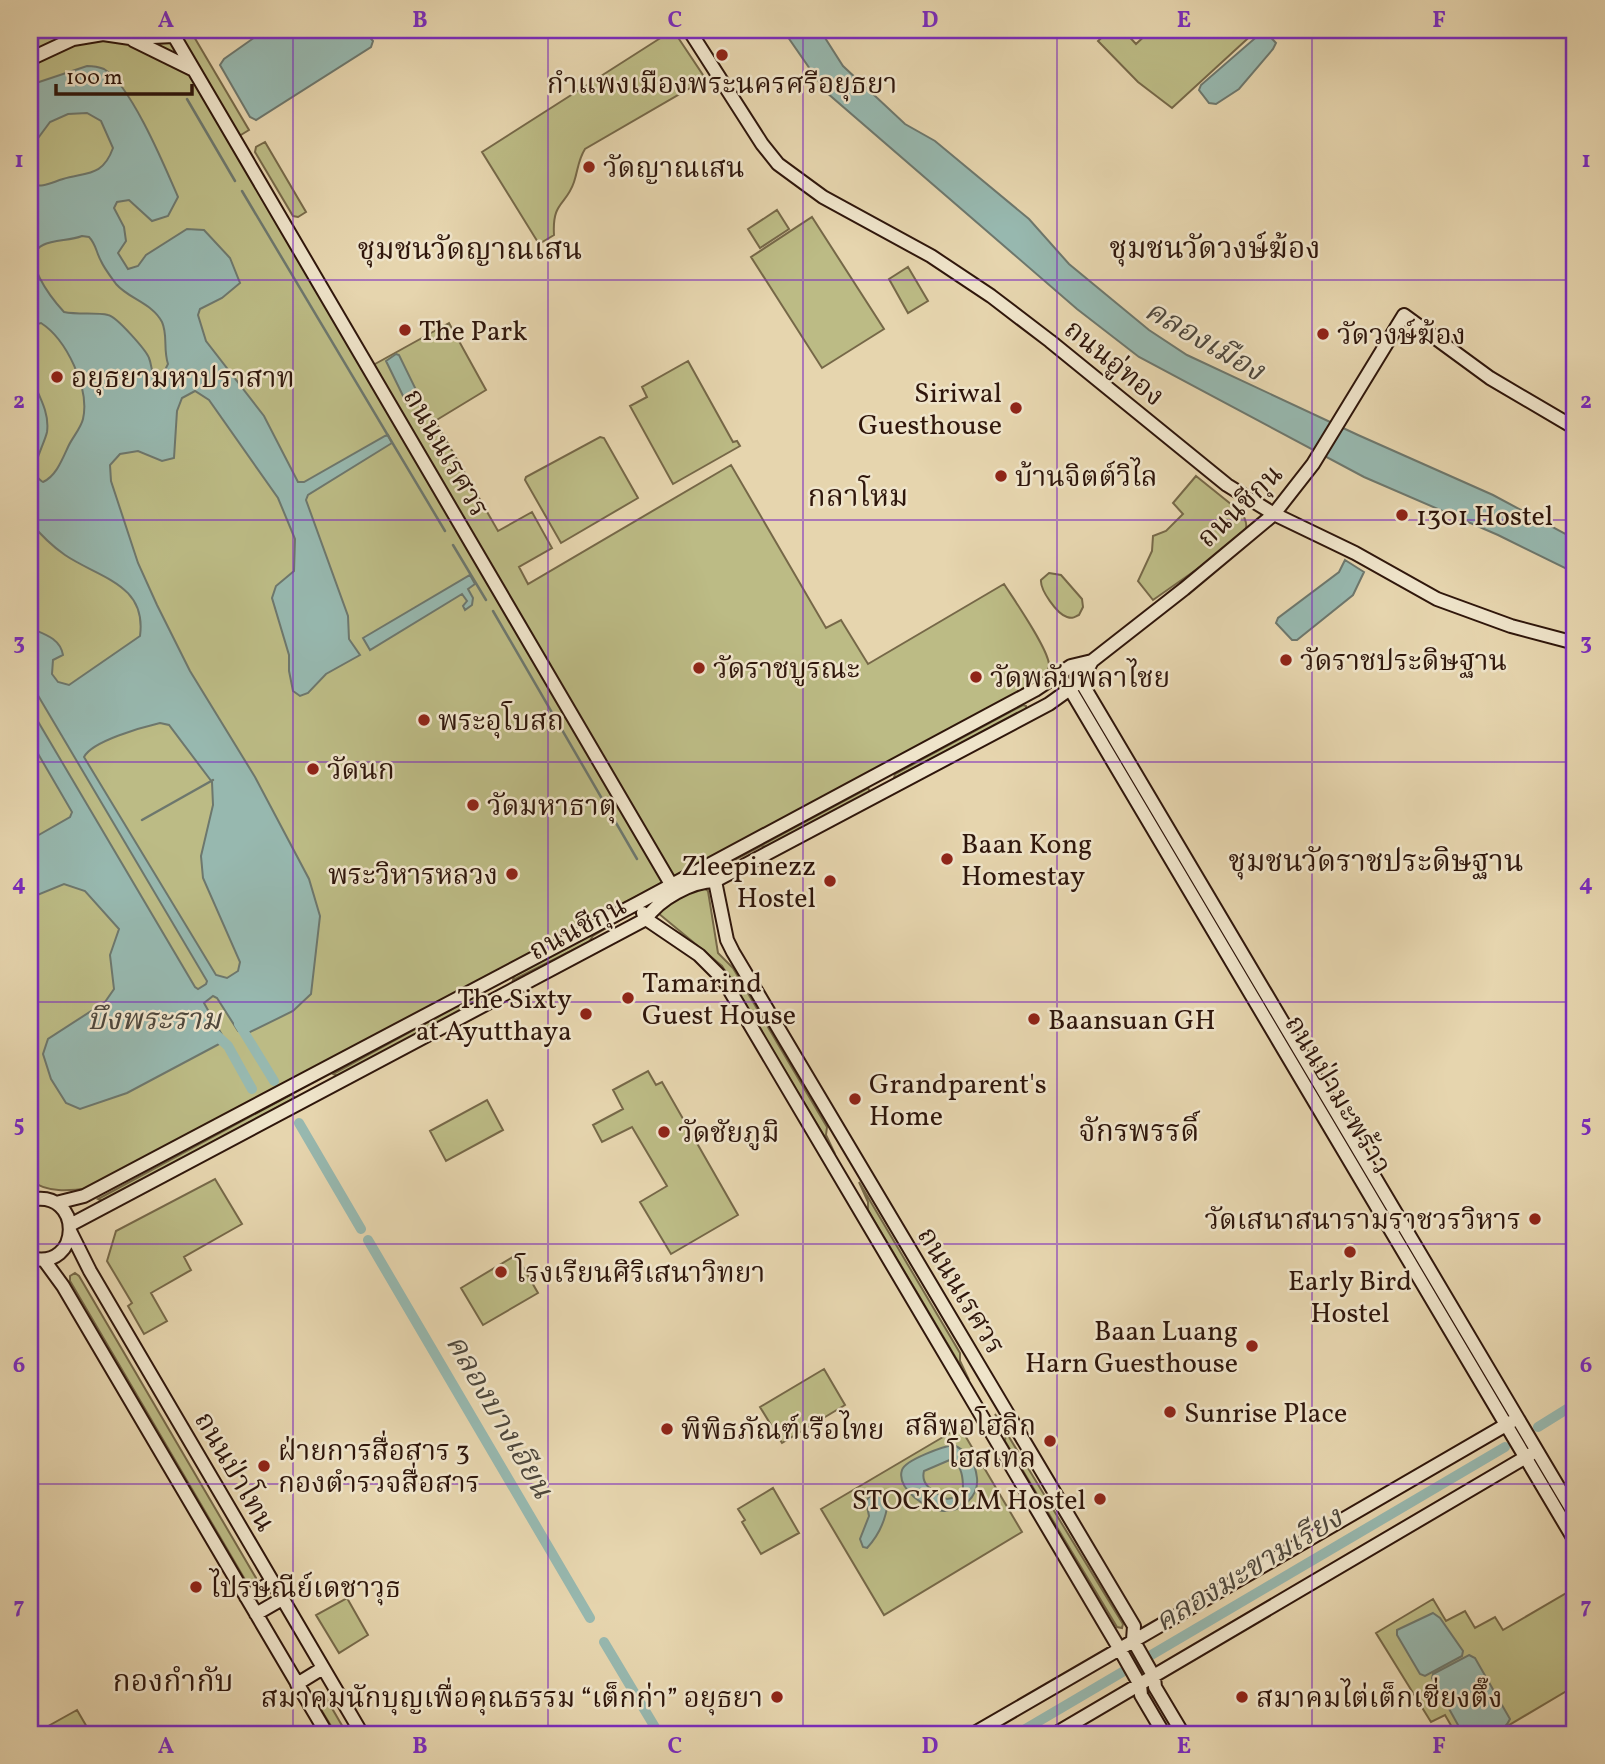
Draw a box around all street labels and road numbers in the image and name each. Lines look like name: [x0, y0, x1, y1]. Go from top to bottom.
street label: ถนนอู่ทอง: [1055, 311, 1172, 417]
street label: ถนนนเรศวร: [392, 382, 497, 525]
street label: ถนนชีกุน: [1189, 456, 1292, 558]
street label: ถนนชีกุน: [522, 887, 634, 971]
street label: ถนนป่ามะพร้าว: [1274, 1008, 1400, 1182]
street label: ถนนนเรศวร: [906, 1220, 1013, 1362]
street label: ถนนป่าโทน: [184, 1404, 286, 1540]

